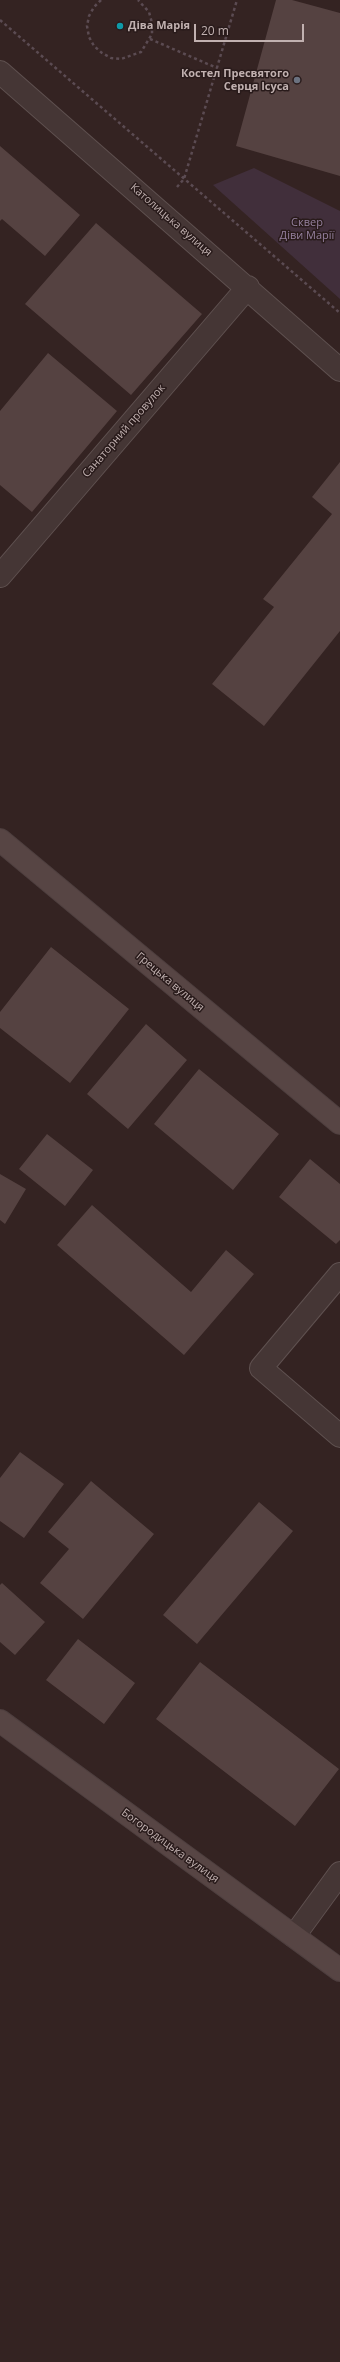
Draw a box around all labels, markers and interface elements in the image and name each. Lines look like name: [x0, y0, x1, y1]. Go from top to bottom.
scale bar: [196, 16, 306, 42]
place label: Діва Марія: [128, 19, 190, 33]
marker: Діва Марія: [115, 21, 125, 31]
text: 20 m: [201, 22, 229, 39]
place label: Костел Пресвятого Серця Ісуса: [181, 67, 289, 93]
marker: Костел Пресвятого Серця Ісуса: [292, 75, 302, 85]
street label: Католицька вулиця: [127, 181, 215, 259]
park label: Сквер Діви Марії: [280, 216, 334, 242]
street label: Санаторний провулок: [80, 382, 168, 480]
street label: Грецька вулиця: [133, 950, 207, 1014]
street label: Богородицька вулиця: [119, 1806, 221, 1886]

